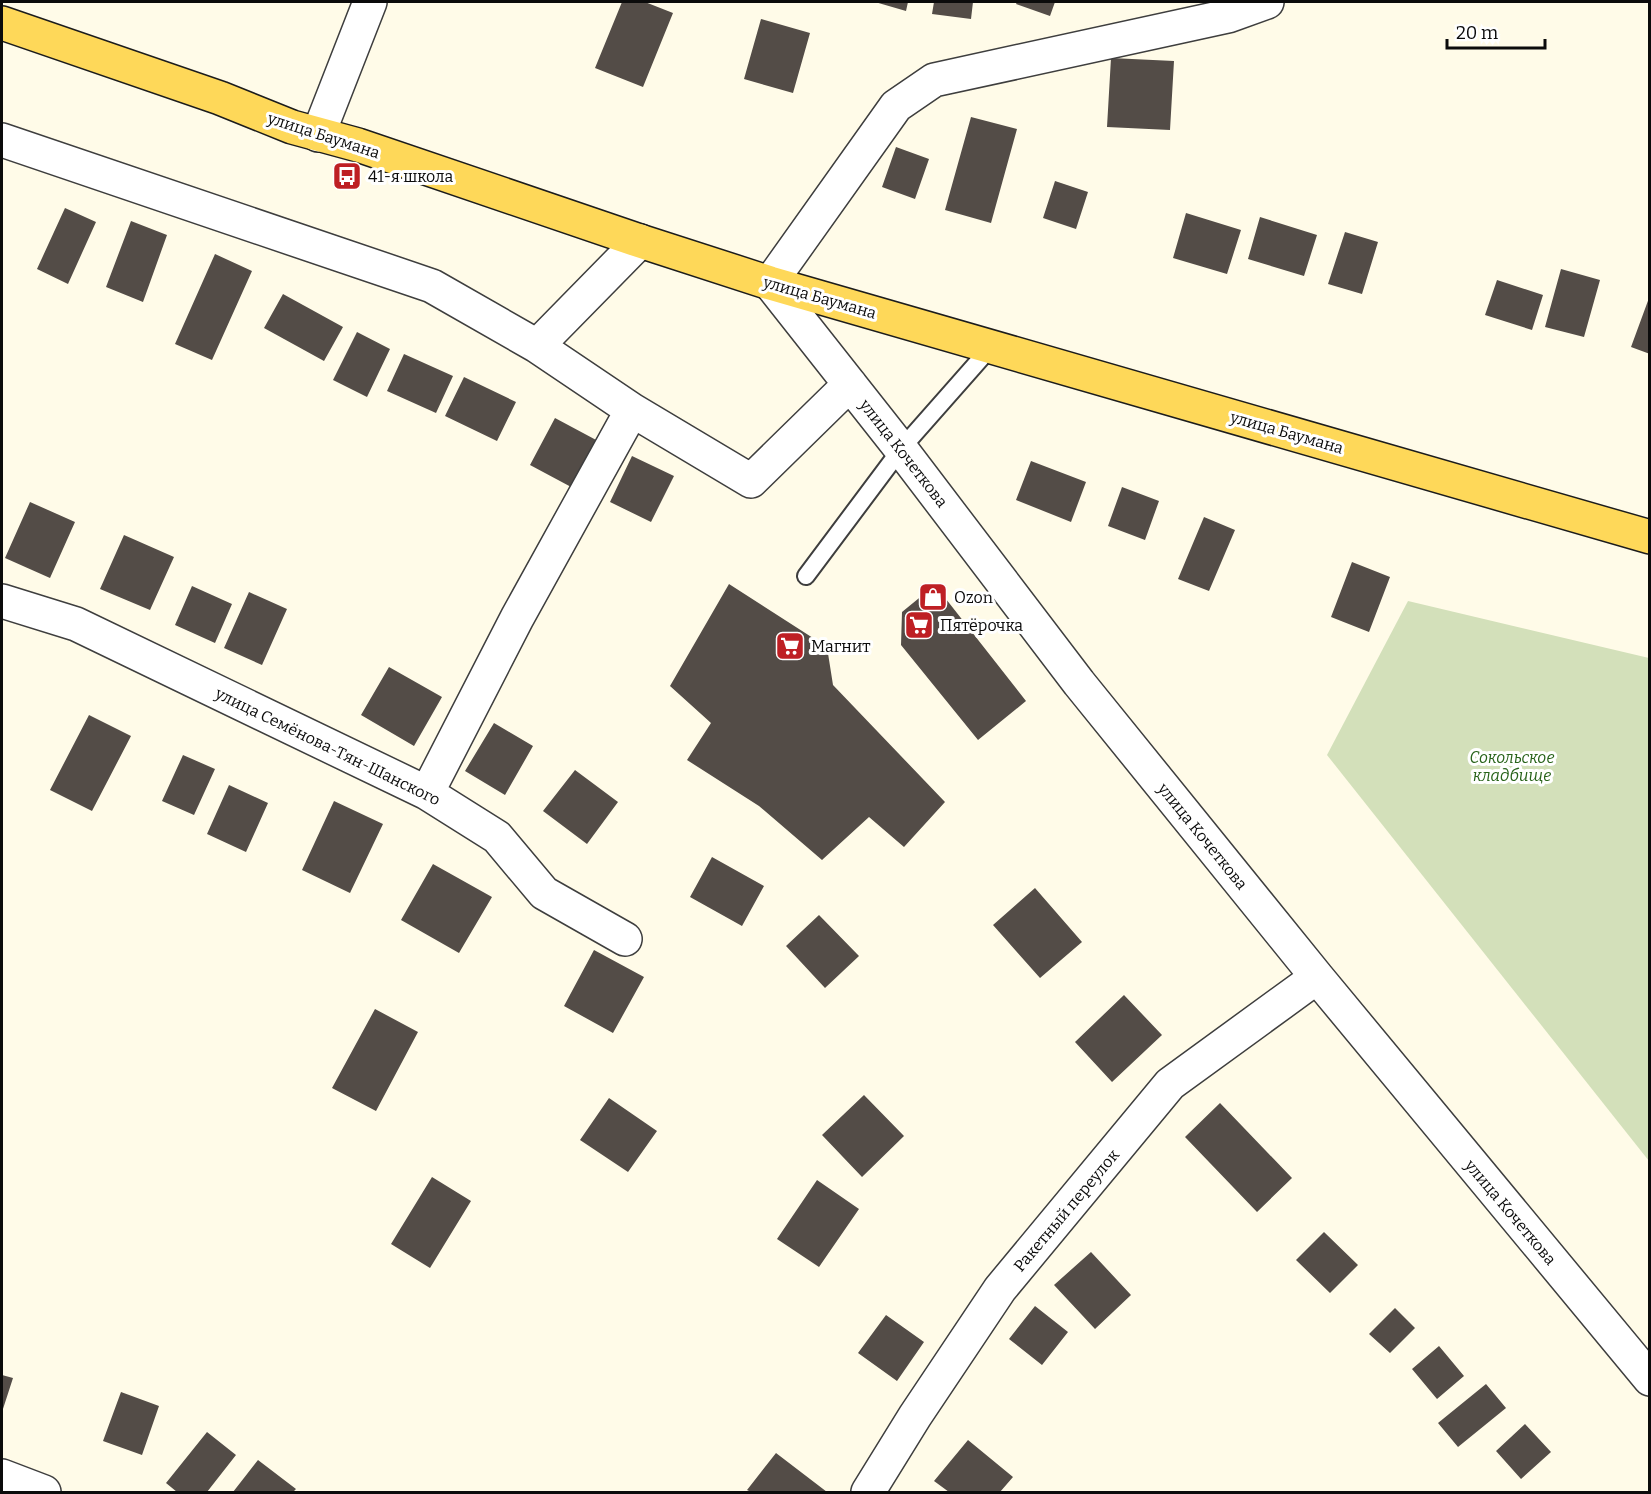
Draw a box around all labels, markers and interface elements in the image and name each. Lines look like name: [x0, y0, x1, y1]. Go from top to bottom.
scale bar: [1447, 12, 1544, 50]
text: 20 m: [1456, 22, 1498, 44]
street label: улица Баумана: [264, 108, 383, 163]
bus stop icon: 41-я школа: [331, 160, 363, 192]
place label: 41-я школа: [368, 167, 454, 186]
street label: улица Баумана: [760, 272, 879, 323]
street label: улица Кочеткова: [855, 395, 952, 511]
street label: улица Баумана: [1227, 407, 1346, 458]
shop icon: Ozon: [917, 581, 949, 613]
place label: Ozon: [954, 588, 993, 607]
supermarket icon: Пятёрочка: [903, 609, 935, 641]
place label: Пятёрочка: [940, 616, 1023, 635]
supermarket icon: Магнит: [774, 630, 806, 662]
place label: Магнит: [811, 637, 870, 656]
street label: улица Семёнова-Тян-Шанского: [211, 683, 443, 809]
park label: Сокольское кладбище: [1470, 748, 1554, 785]
street label: улица Кочеткова: [1153, 778, 1252, 894]
street label: Ракетный переулок: [1010, 1145, 1123, 1275]
street label: улица Кочеткова: [1460, 1155, 1560, 1269]

